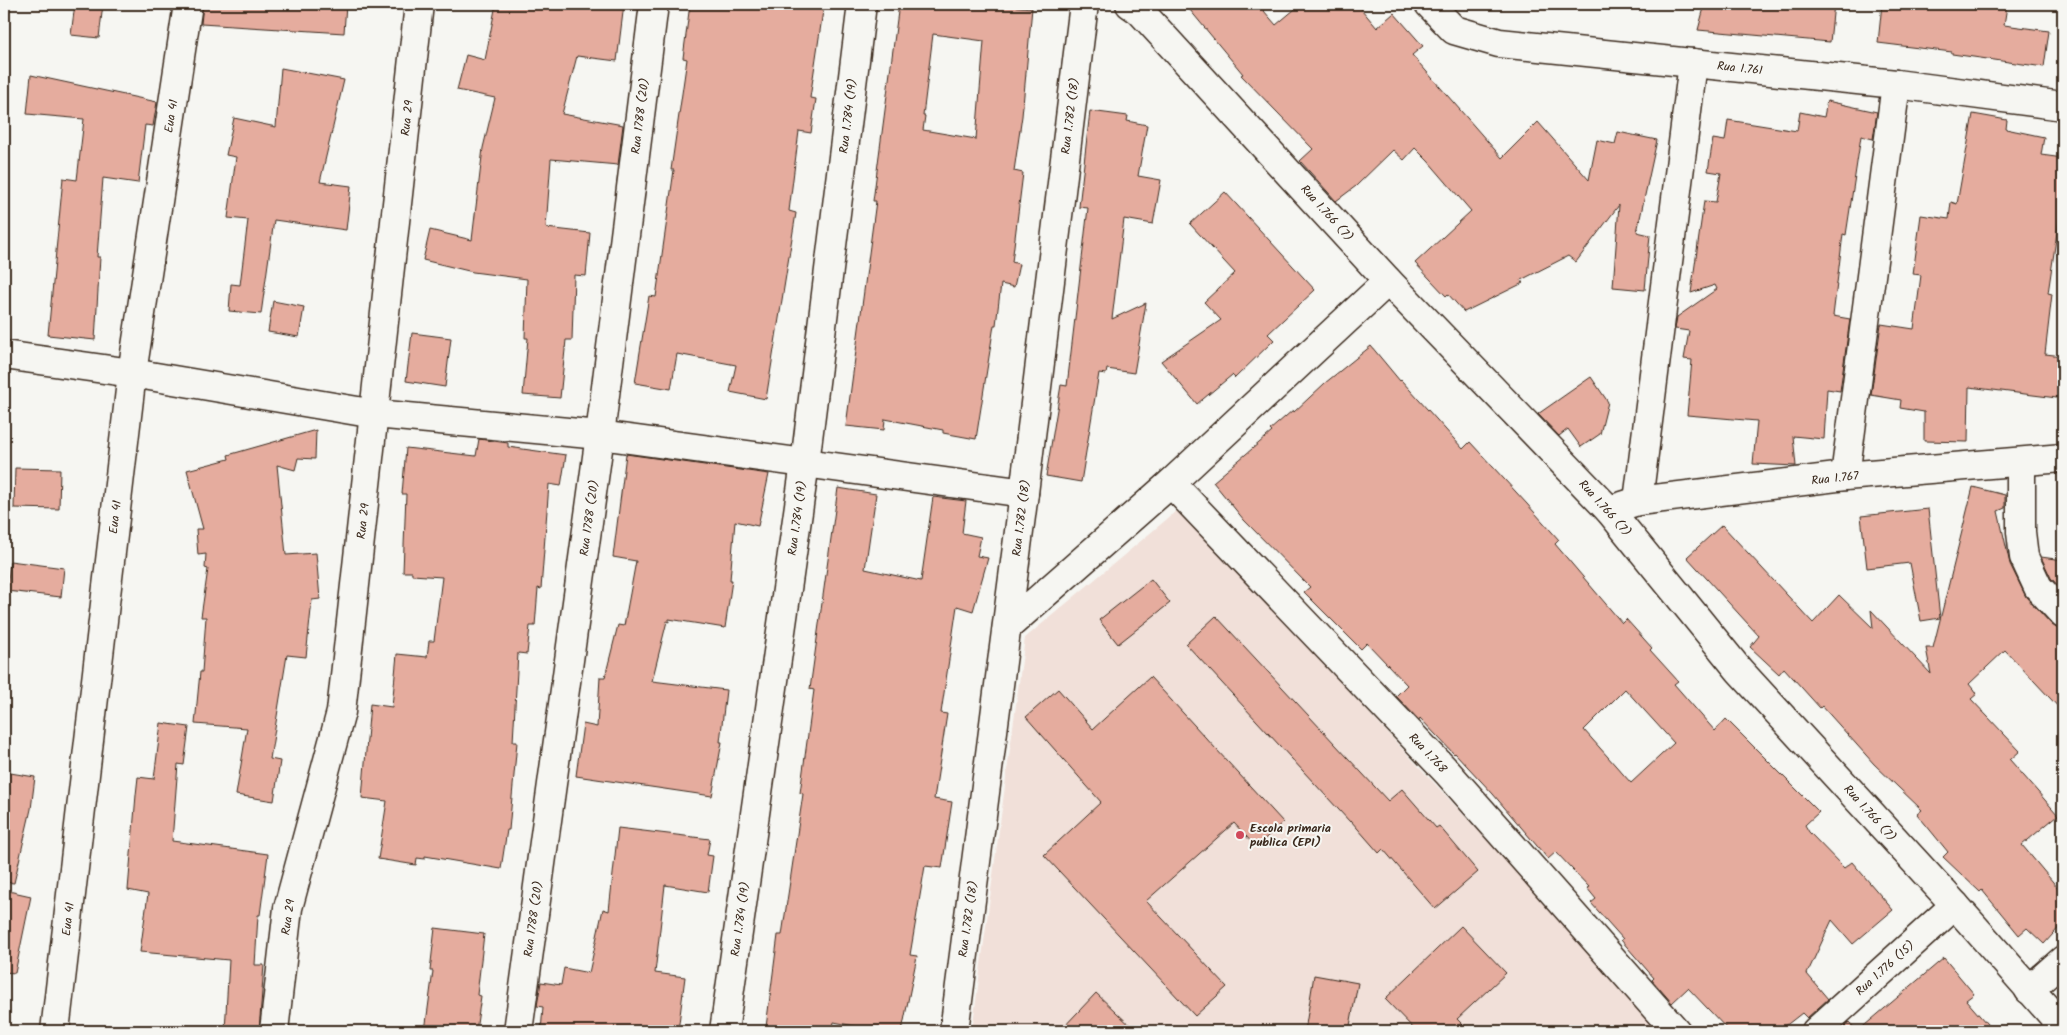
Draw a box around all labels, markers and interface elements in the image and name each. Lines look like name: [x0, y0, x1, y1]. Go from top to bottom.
street label: Rua 1.761: [1716, 57, 1764, 80]
street label: Rua 1788 (20): [626, 77, 655, 155]
street label: Rua 1.784 (19): [834, 77, 863, 155]
street label: Rua 1.782 (18): [1056, 77, 1085, 156]
street label: Eua 41: [159, 98, 184, 134]
street label: Rua 29: [396, 99, 419, 137]
street label: Rua 1.766 (7): [1296, 181, 1357, 246]
street label: Rua 1.767: [1810, 467, 1860, 490]
street label: Rua 1.766 (7): [1574, 476, 1635, 541]
street label: Rua 1788 (20): [575, 479, 604, 557]
street label: Rua 1.784 (19): [783, 479, 812, 557]
street label: Rua 1.782 (18): [1007, 479, 1036, 558]
street label: Eua 41: [104, 499, 127, 535]
street label: Rua 29: [352, 502, 375, 540]
street label: Rua 1.768: [1404, 729, 1452, 778]
street label: Rua 1.766 (7): [1839, 781, 1900, 846]
place label: Escola primaria publica (EPI): [1249, 819, 1331, 852]
marker: Escola primaria publica (EPI): [1234, 829, 1246, 841]
street label: Rua 1788 (20): [519, 880, 548, 958]
street label: Rua 1.784 (19): [726, 880, 755, 958]
street label: Rua 1.782 (18): [954, 880, 983, 959]
street label: Rua 29: [276, 898, 301, 936]
street label: Eua 41: [57, 901, 80, 937]
street label: Rua 1.776 (15): [1851, 936, 1919, 1000]

